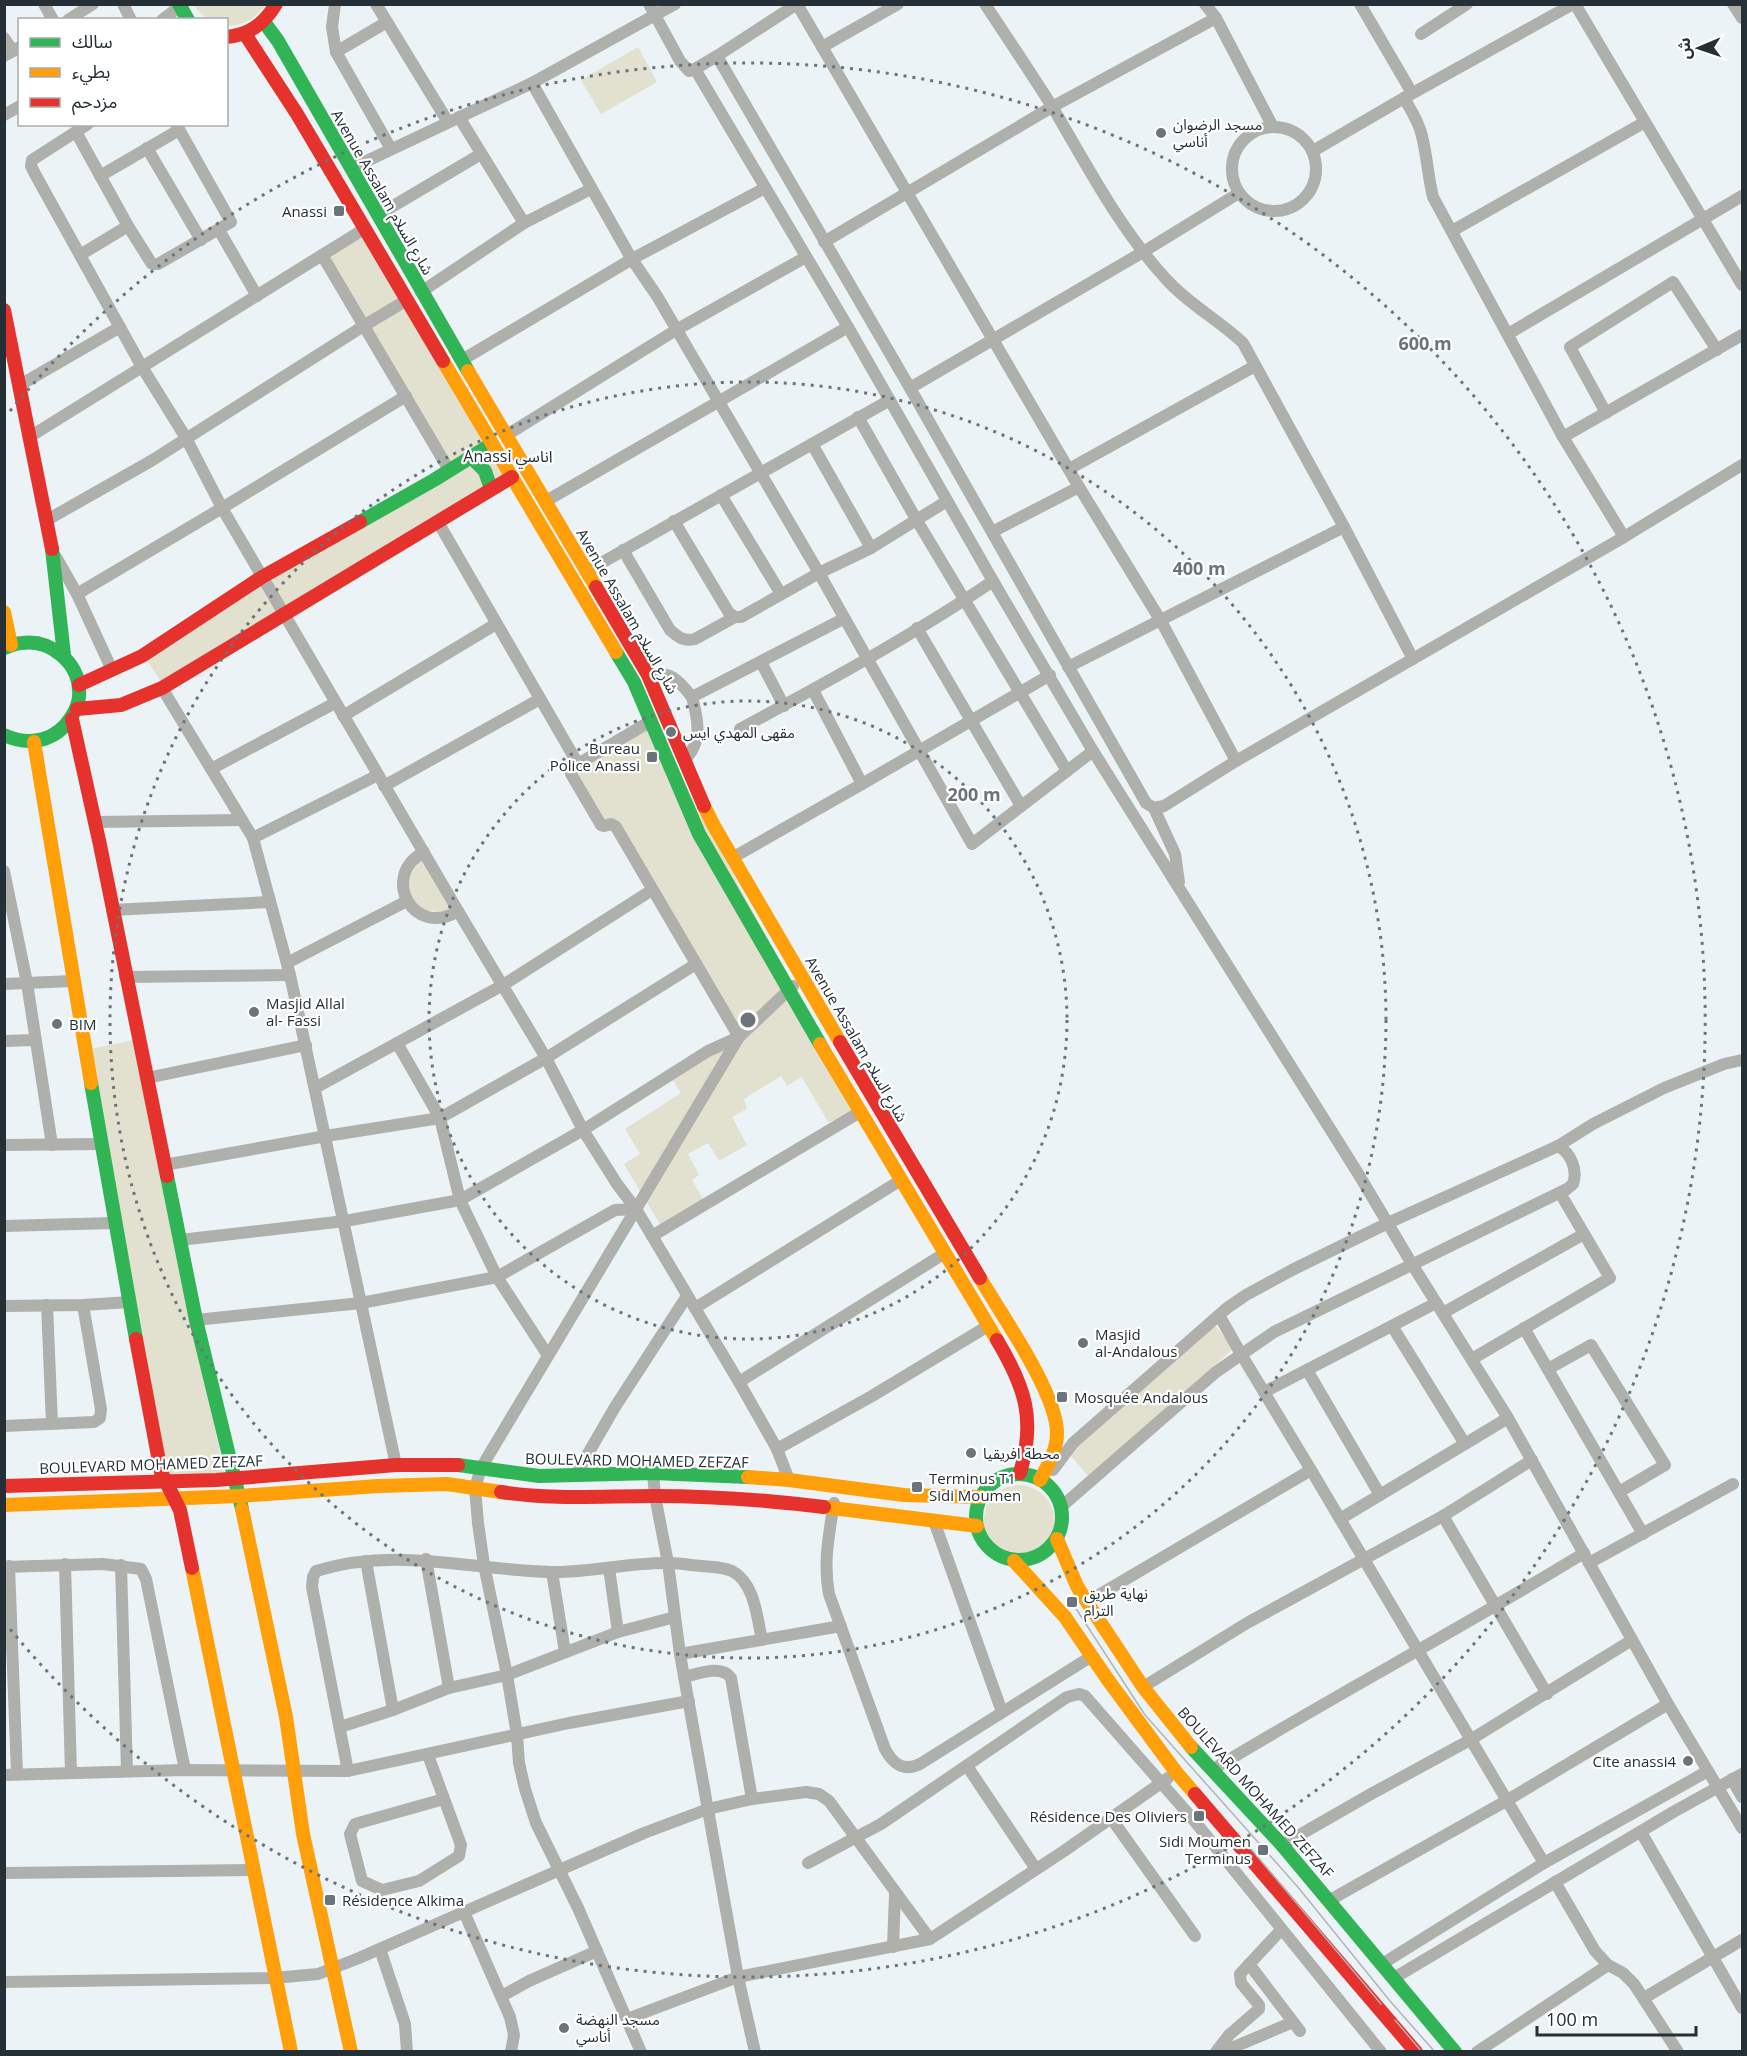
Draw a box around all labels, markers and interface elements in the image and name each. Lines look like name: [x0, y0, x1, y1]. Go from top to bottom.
legend: [18, 18, 228, 126]
north arrow: [1669, 18, 1729, 78]
text: سالك: [72, 29, 113, 53]
text: ش: [1673, 37, 1695, 60]
text: بطيء: [72, 59, 110, 85]
text: مزدحم: [72, 89, 117, 115]
street label: Avenue Assalam شارع السلام: [325, 106, 439, 280]
place label: مسجد الرضوان أناسي: [1173, 114, 1263, 153]
marker: مسجد الرضوان أناسي: [1154, 126, 1168, 140]
place label: Anassi: [282, 201, 327, 221]
marker: Anassi: [332, 204, 346, 218]
text: 600 m: [1398, 331, 1452, 355]
district label: Anassi اناسي: [463, 445, 553, 469]
street label: Avenue Assalam شارع السلام: [570, 525, 684, 699]
text: 400 m: [1172, 556, 1226, 580]
place label: مقهى المهدي ايس: [683, 722, 795, 744]
marker: مقهى المهدي ايس: [664, 725, 678, 739]
place label: Bureau Police Anassi: [550, 738, 640, 775]
marker: Bureau Police Anassi: [645, 750, 659, 764]
text: 200 m: [947, 782, 1001, 806]
street label: Avenue Assalam شارع السلام: [799, 953, 913, 1127]
place label: Masjid Allal al- Fassi: [266, 993, 345, 1030]
marker: Masjid Allal al- Fassi: [247, 1005, 261, 1019]
centre of rings: [738, 1010, 758, 1030]
place label: BIM: [69, 1014, 96, 1034]
marker: BIM: [50, 1017, 64, 1031]
place label: Masjid al-Andalous: [1095, 1324, 1177, 1361]
marker: Masjid al-Andalous: [1076, 1336, 1090, 1350]
place label: Mosquée Andalous: [1074, 1387, 1208, 1407]
marker: Mosquée Andalous: [1055, 1390, 1069, 1404]
place label: محطة افريقيا: [983, 1443, 1060, 1463]
marker: محطة افريقيا: [964, 1446, 978, 1460]
street label: BOULEVARD MOHAMED ZEFZAF: [525, 1448, 749, 1472]
street label: BOULEVARD MOHAMED ZEFZAF: [39, 1450, 263, 1478]
place label: Terminus T1 Sidi Moumen: [929, 1468, 1021, 1505]
marker: Terminus T1 Sidi Moumen: [910, 1480, 924, 1494]
place label: نهاية طريق الترام: [1084, 1583, 1148, 1622]
marker: نهاية طريق الترام: [1065, 1595, 1079, 1609]
street label: BOULEVARD MOHAMED ZEFZAF: [1174, 1702, 1338, 1882]
place label: Cite anassi4: [1593, 1751, 1676, 1771]
marker: Cite anassi4: [1681, 1754, 1695, 1768]
place label: Résidence Des Oliviers: [1030, 1806, 1187, 1826]
marker: Résidence Des Oliviers: [1192, 1809, 1206, 1823]
place label: Sidi Moumen Terminus: [1159, 1831, 1251, 1868]
marker: Sidi Moumen Terminus: [1256, 1843, 1270, 1857]
place label: Résidence Alkima: [342, 1890, 464, 1910]
marker: Résidence Alkima: [323, 1893, 337, 1907]
scale bar: [1537, 1999, 1696, 2037]
text: 100 m: [1546, 2007, 1598, 2031]
place label: مسجد النهضة أناسي: [576, 2009, 660, 2048]
marker: مسجد النهضة أناسي: [557, 2021, 571, 2035]

